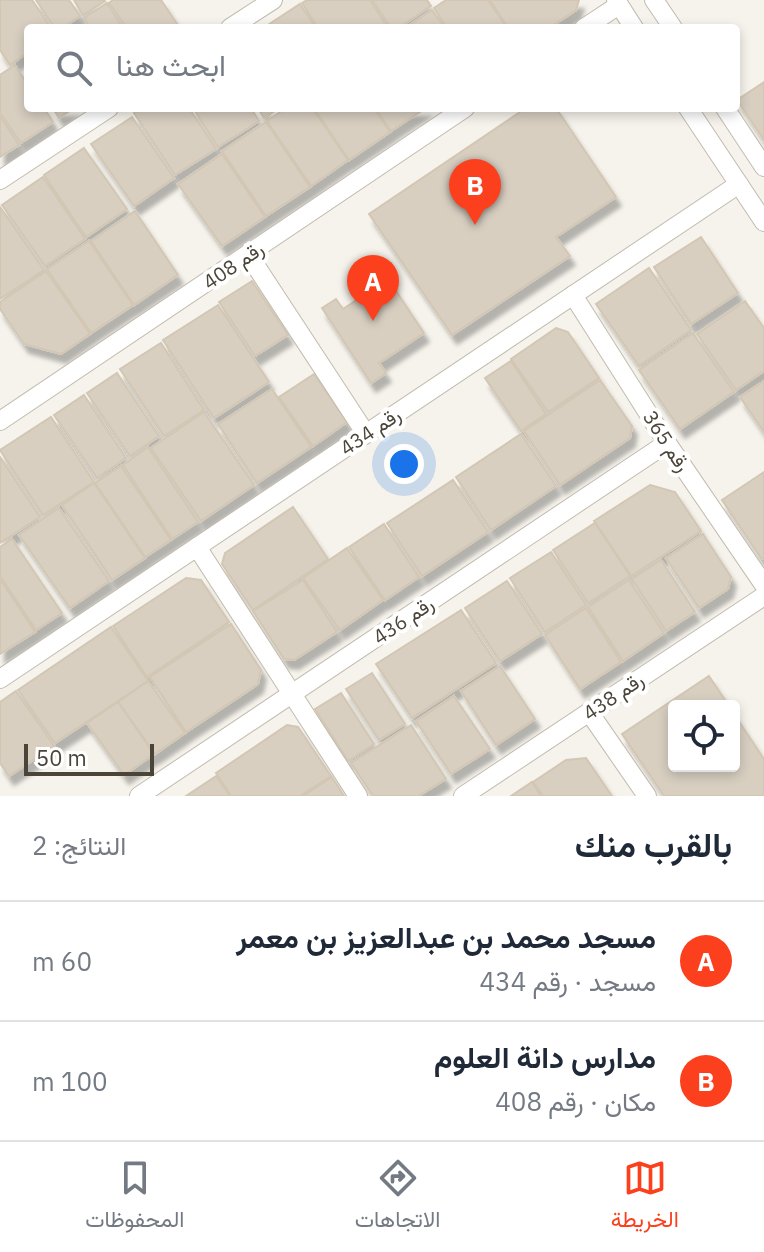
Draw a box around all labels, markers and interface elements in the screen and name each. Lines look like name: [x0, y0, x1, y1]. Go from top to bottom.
search box: [24, 24, 740, 112]
text: ابحث هنا: [116, 45, 226, 84]
icon: search: [52, 46, 96, 90]
pin: B: [449, 159, 501, 225]
street label: رقم 408: [197, 235, 269, 295]
pin: A: [347, 255, 399, 321]
street label: رقم 434: [334, 401, 406, 461]
street label: رقم 365: [637, 405, 697, 477]
your location: [384, 444, 424, 484]
street label: رقم 436: [367, 590, 439, 650]
street label: رقم 438: [577, 666, 649, 726]
map controls: [668, 700, 740, 772]
button: locate: [668, 700, 740, 772]
scale bar: [24, 740, 154, 776]
text: 50 m: [36, 743, 87, 772]
text: بالقرب منك: [575, 822, 732, 866]
text: النتائج: 2: [32, 828, 126, 862]
text: مسجد محمد بن عبدالعزيز بن معمر: [236, 917, 656, 956]
text: 60 m: [32, 944, 92, 978]
text: A: [697, 944, 715, 978]
text: مسجد · رقم 434: [479, 964, 656, 998]
text: مدارس دانة العلوم: [434, 1037, 656, 1076]
text: 100 m: [32, 1064, 108, 1098]
text: B: [697, 1064, 715, 1098]
text: مكان · رقم 408: [495, 1084, 656, 1118]
tab: المحفوظات: [85, 1156, 184, 1239]
tab: الاتجاهات: [355, 1156, 440, 1239]
tab: الخريطة: [611, 1156, 679, 1239]

